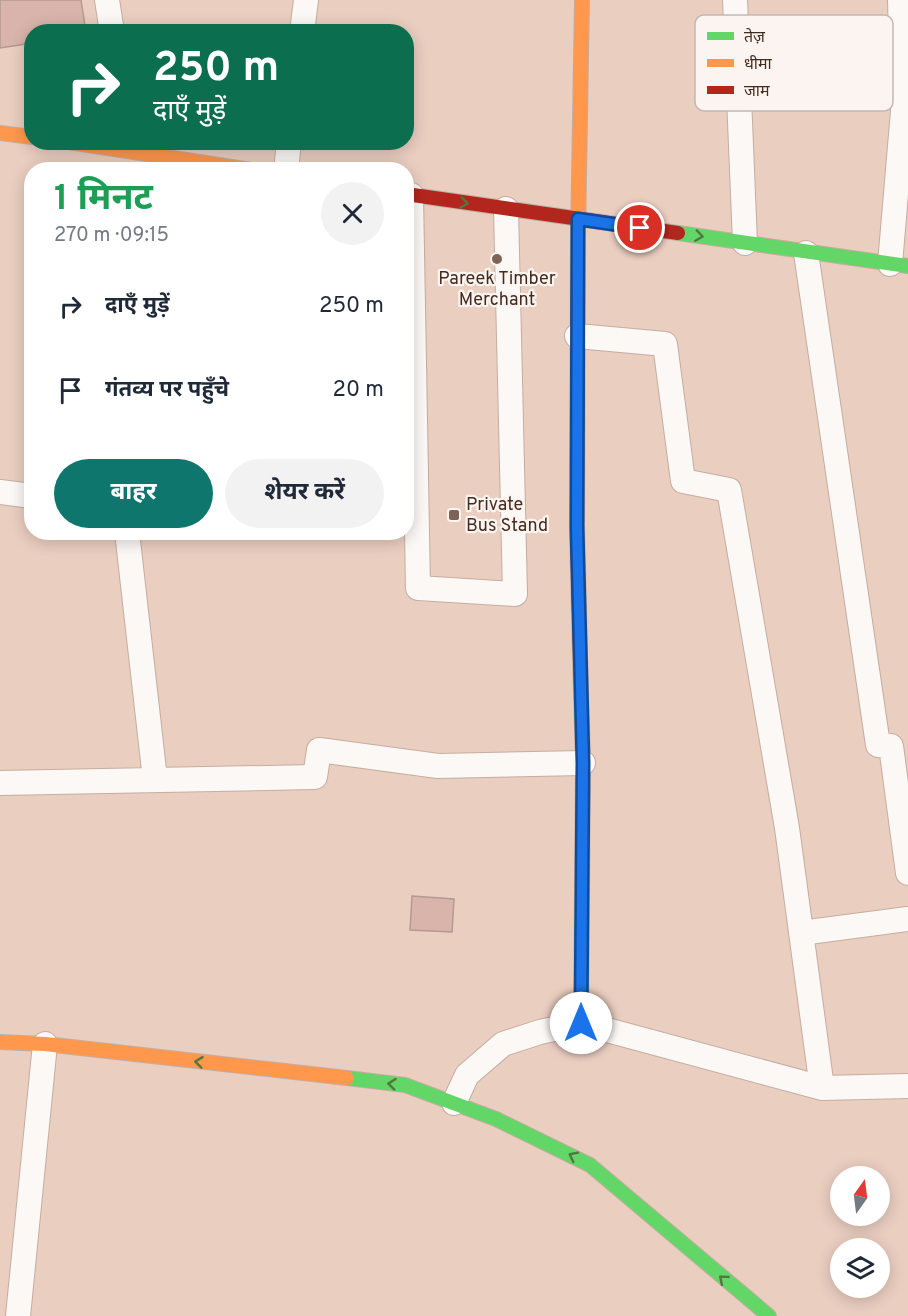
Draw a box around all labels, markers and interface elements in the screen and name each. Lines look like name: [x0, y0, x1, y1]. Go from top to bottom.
legend: [695, 15, 893, 111]
text: तेज़: [744, 27, 766, 48]
text: 250 m: [153, 43, 279, 96]
icon: right: [54, 48, 132, 126]
text: धीमा: [744, 55, 773, 75]
text: जाम: [744, 82, 770, 102]
text: दाएँ मुड़ें: [153, 95, 226, 129]
text: 1 मिनट: [54, 177, 153, 223]
button: close: [321, 182, 384, 245]
one-way arrow: [460, 196, 469, 208]
pin: [614, 202, 665, 253]
icon: arrive: [623, 211, 656, 244]
text: 270 m · 09:15: [54, 223, 169, 249]
one-way arrow: [694, 230, 704, 242]
marker: Pareek Timber Merchant: [490, 252, 504, 266]
place label: Pareek Timber Merchant: [438, 268, 556, 312]
icon: right: [54, 290, 87, 323]
text: दाएँ मुड़ें: [105, 293, 170, 320]
text: 250 m: [319, 293, 384, 320]
icon: arrive: [54, 374, 87, 407]
text: गंतव्य पर पहुँचे: [105, 377, 229, 404]
text: 20 m: [333, 377, 384, 404]
button: बाहर: [54, 459, 213, 528]
button: शेयर करें: [225, 459, 384, 528]
place label: Private Bus Stand: [466, 494, 548, 538]
marker: Private Bus Stand: [447, 508, 461, 522]
position arrow: [549, 991, 613, 1055]
one-way arrow: [194, 1056, 203, 1069]
one-way arrow: [388, 1078, 397, 1091]
one-way arrow: [568, 1152, 579, 1163]
north arrow: [830, 1166, 890, 1226]
map controls: [830, 1166, 890, 1298]
button: layers: [830, 1238, 890, 1298]
one-way arrow: [719, 1275, 730, 1286]

